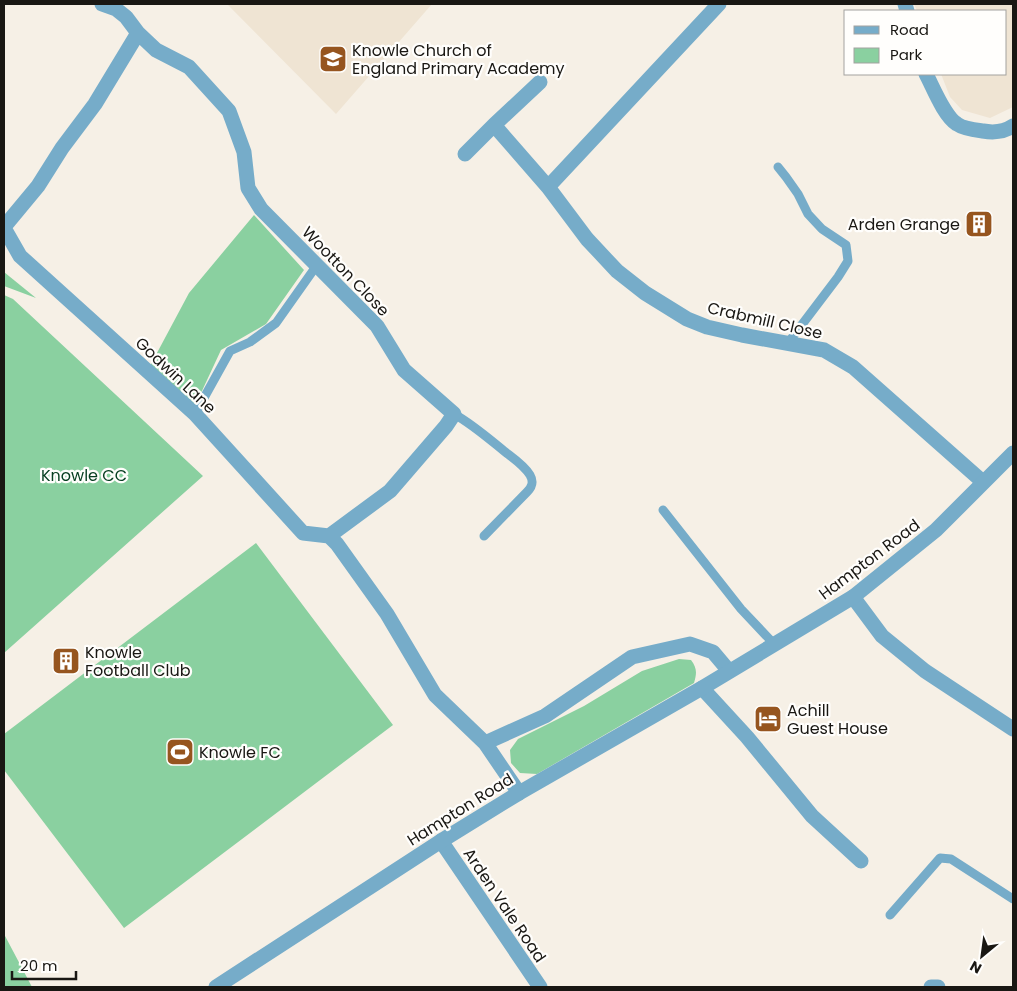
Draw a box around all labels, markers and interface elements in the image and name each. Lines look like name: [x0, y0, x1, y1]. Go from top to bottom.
legend: [844, 10, 1007, 75]
text: Road: [890, 19, 929, 40]
place label: Knowle Church of England Primary Academy: [352, 39, 565, 80]
school or university icon: Knowle Church of England Primary Academy: [318, 44, 348, 74]
text: Park: [890, 44, 922, 65]
building icon: Arden Grange: [964, 209, 994, 239]
place label: Arden Grange: [848, 213, 960, 236]
street label: Wootton Close: [297, 221, 395, 322]
street label: Crabmill Close: [705, 296, 825, 345]
street label: Godwin Lane: [130, 332, 221, 419]
park label: Knowle CC: [41, 464, 127, 487]
street label: Hampton Road: [814, 514, 925, 605]
place label: Knowle Football Club: [85, 641, 191, 682]
building icon: Knowle Football Club: [51, 646, 81, 676]
place label: Achill Guest House: [787, 699, 888, 740]
hotel icon: Achill Guest House: [753, 704, 783, 734]
sports icon: Knowle FC: [165, 737, 195, 767]
place label: Knowle FC: [199, 741, 281, 764]
street label: Hampton Road: [403, 768, 518, 851]
street label: Arden Vale Road: [458, 844, 551, 967]
north arrow: [957, 931, 1007, 981]
scale bar: [12, 948, 76, 980]
text: 20 m: [20, 955, 58, 976]
text: N: [966, 956, 985, 979]

